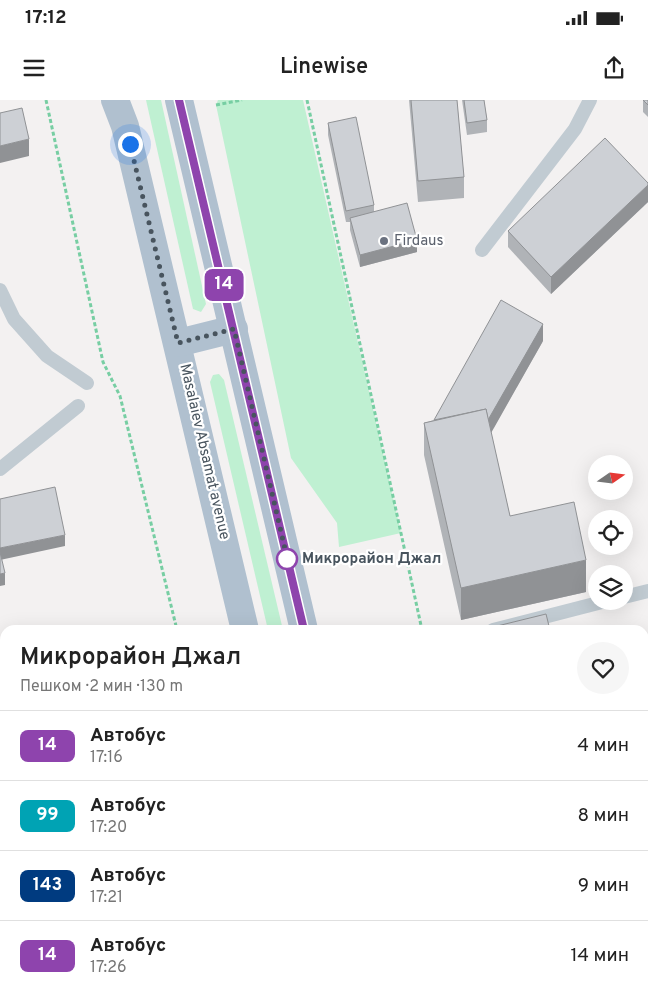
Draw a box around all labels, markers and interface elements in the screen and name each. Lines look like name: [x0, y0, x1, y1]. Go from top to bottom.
text: 17:12: [25, 6, 67, 30]
icon: menu: [20, 54, 48, 82]
text: Linewise: [280, 54, 368, 81]
icon: share: [600, 54, 628, 82]
your location: [118, 132, 143, 157]
place label: Firdaus: [394, 232, 444, 251]
marker: Firdaus: [378, 235, 390, 247]
line badge: 14: [202, 269, 246, 301]
text: 14: [215, 273, 233, 296]
street label: Masalaiev Absamat avenue: [175, 362, 233, 542]
north arrow: [588, 455, 632, 500]
map controls: [588, 455, 633, 610]
button: locate: [588, 510, 633, 555]
marker: Микрорайон Джал: [276, 548, 298, 570]
place label: Микрорайон Джал: [302, 550, 441, 569]
button: layers: [588, 565, 633, 610]
button: heart: [577, 642, 629, 694]
text: Микрорайон Джал: [20, 643, 241, 673]
text: Пешком · 2 мин · 130 m: [20, 677, 183, 697]
text: Автобус: [90, 724, 166, 748]
text: 14: [38, 734, 57, 757]
text: 4 мин: [577, 734, 629, 758]
text: 17:16: [90, 748, 123, 768]
text: Автобус: [90, 794, 166, 818]
text: 99: [36, 804, 59, 827]
text: 8 мин: [577, 804, 629, 828]
text: 17:20: [90, 818, 127, 838]
text: Автобус: [90, 864, 166, 888]
text: 143: [33, 874, 62, 897]
text: 9 мин: [578, 874, 629, 898]
text: 17:21: [90, 888, 123, 908]
text: Автобус: [90, 934, 166, 958]
text: 14: [38, 944, 57, 967]
text: 14 мин: [571, 944, 629, 968]
text: 17:26: [90, 958, 127, 978]

